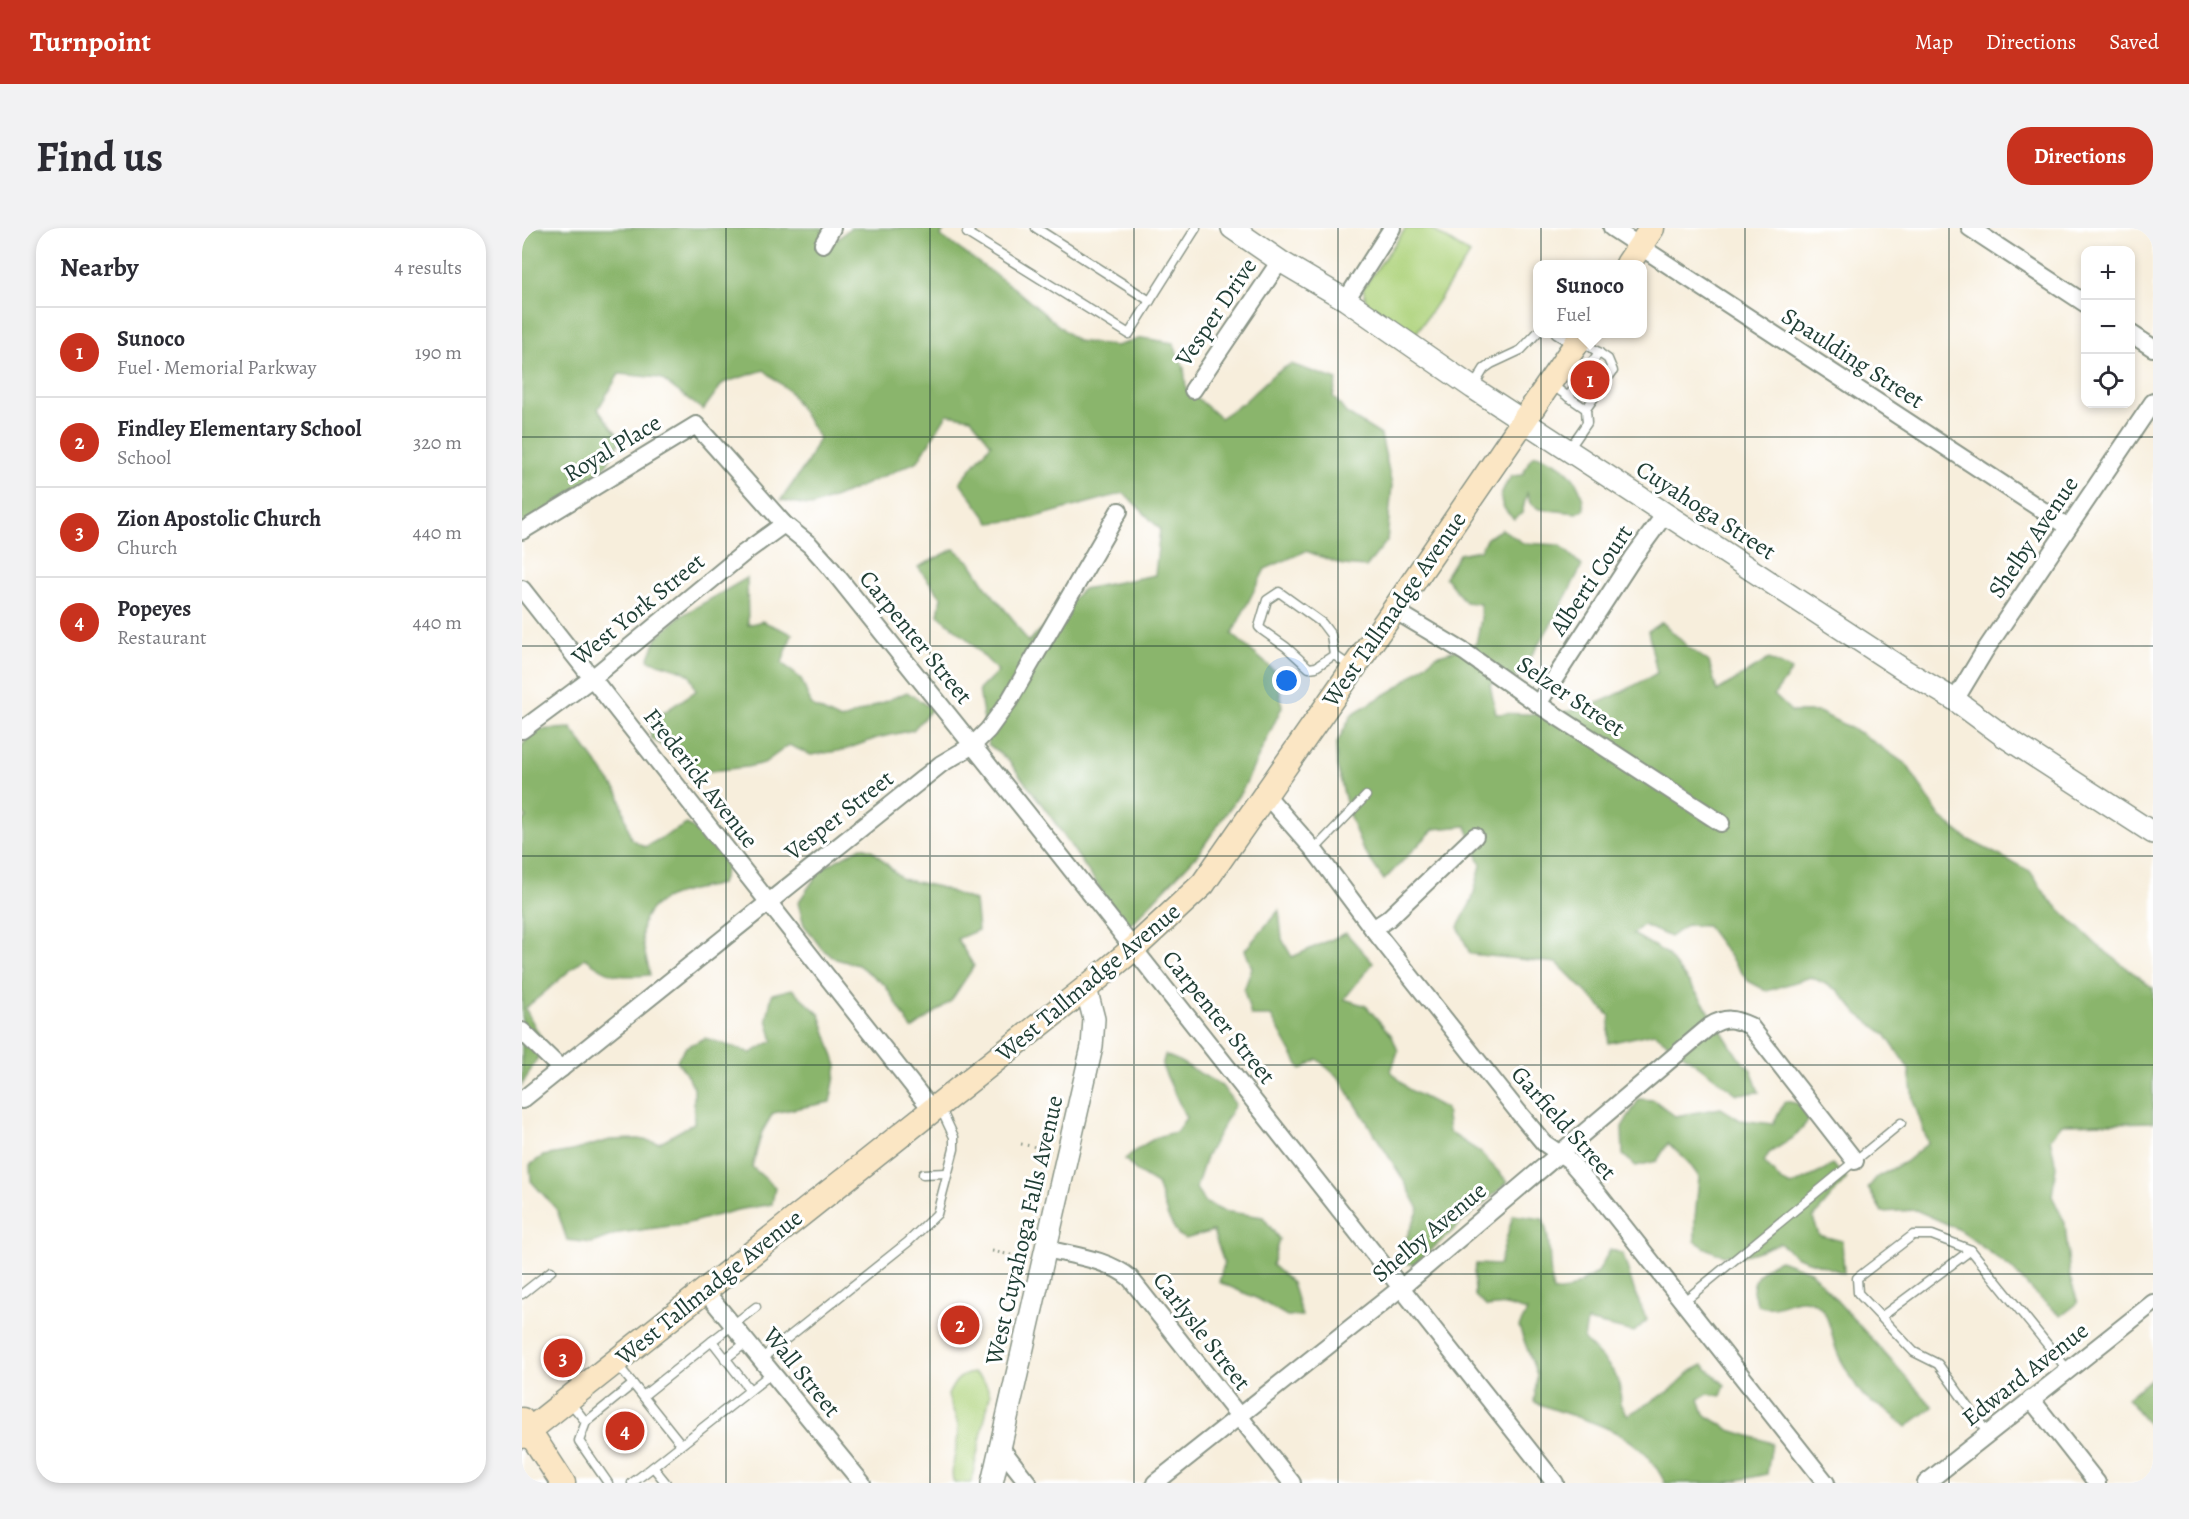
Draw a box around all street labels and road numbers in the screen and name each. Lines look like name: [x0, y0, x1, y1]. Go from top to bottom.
street label: Vesper Drive: [1167, 251, 1264, 373]
street label: Spaulding Street: [1776, 300, 1931, 416]
street label: Royal Place: [557, 406, 667, 490]
street label: Cuyahoga Street: [1630, 453, 1782, 567]
street label: Shelby Avenue: [1980, 470, 2086, 604]
street label: West Tallmadge Avenue: [1314, 505, 1473, 714]
street label: Alberti Court: [1542, 518, 1640, 643]
street label: West York Street: [564, 545, 711, 673]
street label: Carpenter Street: [852, 563, 980, 711]
street label: Selzer Street: [1511, 648, 1631, 744]
street label: Frederick Avenue: [636, 701, 766, 855]
street label: Vesper Street: [777, 762, 900, 868]
street label: West Tallmadge Avenue: [988, 895, 1187, 1069]
street label: Carpenter Street: [1155, 943, 1283, 1091]
street label: Garfield Street: [1504, 1059, 1624, 1187]
street label: West Cuyahoga Falls Avenue: [977, 1092, 1071, 1369]
street label: Shelby Avenue: [1365, 1175, 1493, 1289]
street label: West Tallmadge Avenue: [608, 1202, 809, 1373]
street label: Carlysle Street: [1146, 1265, 1258, 1397]
street label: Edward Avenue: [1955, 1315, 2095, 1433]
street label: Wall Street: [755, 1320, 848, 1424]

